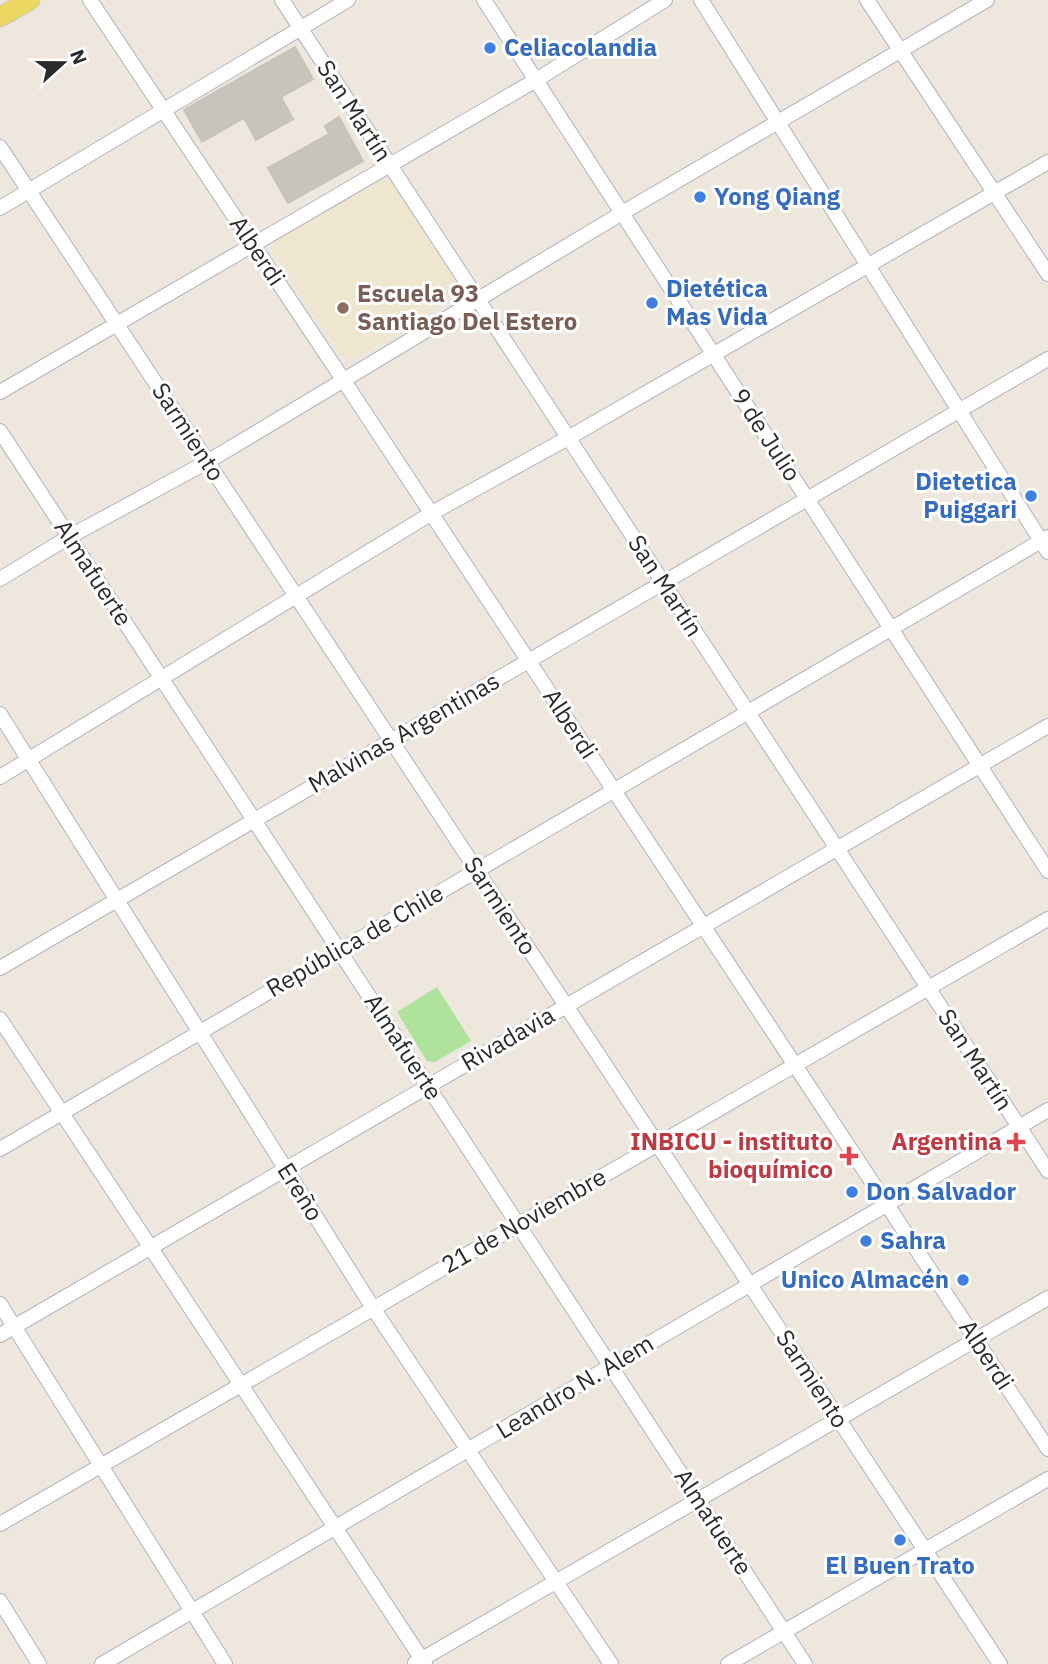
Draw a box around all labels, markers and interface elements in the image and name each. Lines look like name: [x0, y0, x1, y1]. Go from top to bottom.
north arrow: [28, 28, 98, 98]
place label: Celiacolandia: [504, 31, 657, 63]
marker: Celiacolandia: [482, 40, 498, 56]
text: N: [65, 46, 93, 68]
street label: San Martín: [310, 53, 400, 168]
place label: Yong Qiang: [714, 180, 841, 212]
marker: Yong Qiang: [692, 189, 708, 205]
street label: Alberdi: [223, 209, 293, 292]
place label: Dietética Mas Vida: [666, 272, 768, 332]
place label: Escuela 93 Santiago Del Estero: [357, 277, 577, 337]
marker: Dietética Mas Vida: [644, 295, 660, 311]
marker: Escuela 93 Santiago Del Estero: [335, 300, 351, 316]
street label: Sarmiento: [145, 376, 233, 487]
street label: 9 de Julio: [725, 382, 809, 487]
place label: Dietetica Puiggari: [915, 465, 1017, 525]
marker: Dietetica Puiggari: [1023, 488, 1039, 504]
street label: Almafuerte: [48, 513, 140, 632]
street label: San Martín: [621, 528, 711, 643]
street label: Malvinas Argentinas: [302, 664, 505, 800]
street label: Alberdi: [536, 682, 605, 765]
street label: Sarmiento: [457, 850, 545, 961]
street label: República de Chile: [260, 876, 449, 1004]
street label: Almafuerte: [358, 987, 450, 1106]
street label: Rivadavia: [455, 998, 560, 1078]
street label: San Martín: [931, 1002, 1021, 1117]
place label: INBICU - instituto bioquímico: [630, 1125, 833, 1185]
place label: Argentina: [891, 1125, 1002, 1157]
marker: Argentina: [1008, 1134, 1024, 1150]
marker: INBICU - instituto bioquímico: [839, 1146, 859, 1166]
street label: Ereño: [271, 1156, 331, 1227]
street label: 21 de Noviembre: [435, 1160, 612, 1280]
place label: Don Salvador: [866, 1175, 1016, 1207]
marker: Don Salvador: [844, 1184, 860, 1200]
place label: Sahra: [880, 1224, 946, 1256]
marker: Sahra: [858, 1233, 874, 1249]
place label: Unico Almacén: [781, 1263, 949, 1295]
marker: Unico Almacén: [955, 1272, 971, 1288]
street label: Alberdi: [952, 1313, 1021, 1396]
street label: Sarmiento: [769, 1323, 857, 1434]
street label: Leandro N. Alem: [490, 1327, 659, 1446]
street label: Almafuerte: [668, 1462, 760, 1581]
marker: El Buen Trato: [892, 1532, 908, 1548]
place label: El Buen Trato: [825, 1549, 975, 1581]

